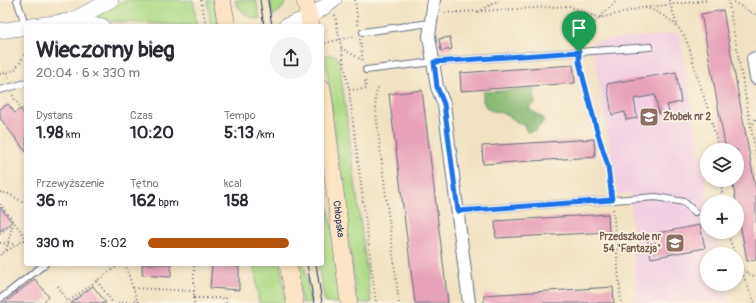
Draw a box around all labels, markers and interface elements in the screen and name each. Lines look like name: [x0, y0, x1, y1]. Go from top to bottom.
pin: [562, 11, 596, 52]
icon: arrive: [568, 17, 590, 39]
text: Wieczorny bieg: [36, 36, 175, 64]
button: share: [270, 37, 312, 79]
text: 20:04 · 6 × 330 m: [36, 65, 140, 81]
school or university icon: Żłobek nr 2: [638, 106, 660, 128]
text: Dystans: [36, 109, 73, 122]
text: Czas: [130, 109, 153, 122]
text: Tempo: [224, 109, 256, 122]
place label: Żłobek nr 2: [663, 110, 712, 123]
text: 1.98: [36, 122, 64, 143]
text: 10:20: [130, 122, 174, 143]
text: 5:13: [224, 122, 254, 143]
text: km: [64, 128, 80, 141]
text: /km: [254, 128, 275, 141]
map controls: [700, 143, 744, 291]
button: layers: [700, 143, 744, 187]
text: Przewyższenie: [36, 177, 104, 190]
text: Tętno: [130, 177, 159, 190]
text: kcal: [224, 177, 242, 190]
text: 36: [36, 190, 55, 211]
text: 162: [130, 190, 156, 211]
text: 158: [224, 190, 248, 211]
button: +: [700, 195, 744, 239]
text: m: [55, 196, 68, 209]
text: bpm: [156, 196, 179, 209]
street label: Chłopska: [330, 200, 347, 238]
place label: Przedszkole nr 54 "Fantazja": [599, 231, 661, 255]
school or university icon: Przedszkole nr 54 "Fantazja": [664, 232, 686, 254]
text: 330 m: [36, 235, 74, 251]
text: 5:02: [100, 235, 127, 251]
button: −: [700, 247, 744, 291]

